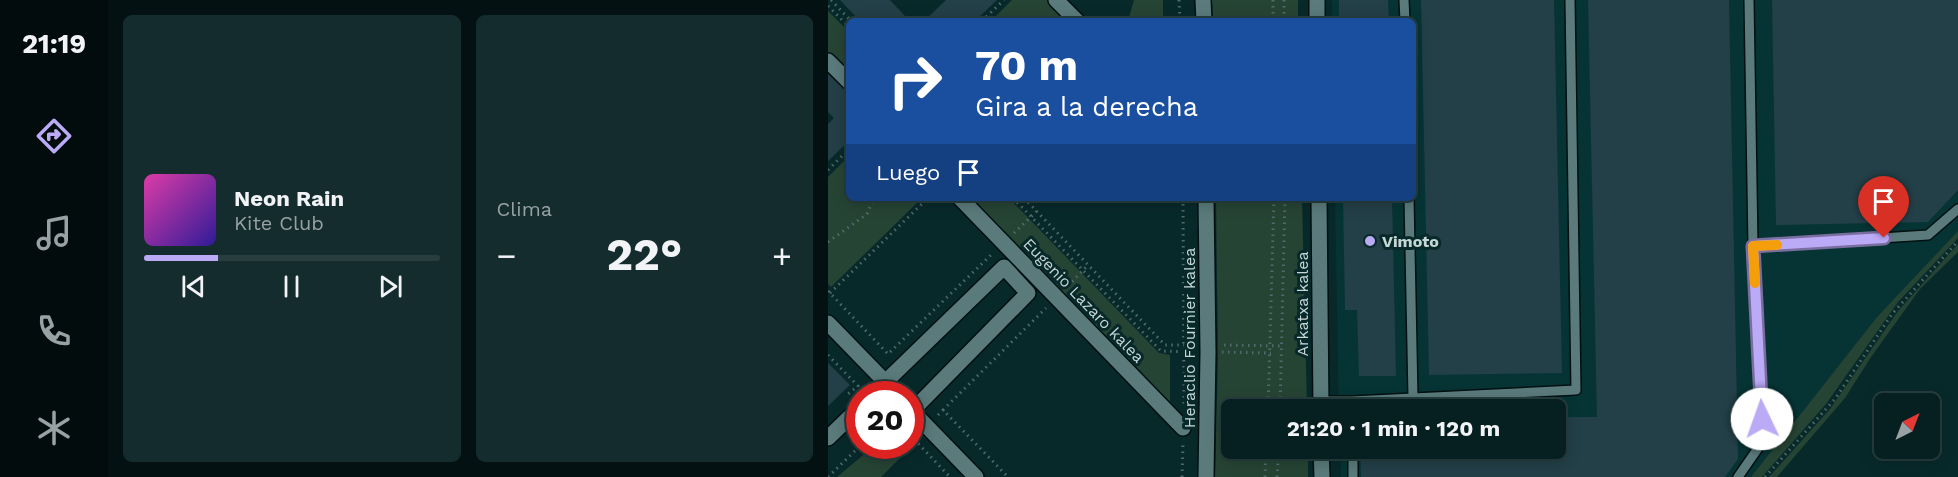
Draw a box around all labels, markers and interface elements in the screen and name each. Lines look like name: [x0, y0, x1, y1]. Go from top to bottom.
text: 21:19: [22, 28, 86, 60]
text: 70 m: [975, 41, 1078, 90]
icon: right: [876, 42, 954, 120]
text: Gira a la derecha: [975, 91, 1198, 123]
icon: directions: [33, 115, 75, 157]
icon: arrive: [952, 156, 985, 189]
text: Luego: [876, 160, 940, 185]
pin: [1858, 176, 1909, 238]
icon: arrive: [1867, 185, 1900, 218]
text: Neon Rain: [234, 186, 344, 211]
text: Clima: [497, 197, 552, 221]
text: Kite Club: [234, 211, 324, 235]
icon: music: [33, 212, 75, 254]
text: 22°: [606, 228, 682, 281]
place label: Vimoto: [1382, 232, 1439, 251]
street label: Eugenio Lazaro kalea: [1019, 234, 1148, 366]
marker: Vimoto: [1363, 234, 1377, 248]
text: −: [497, 236, 516, 275]
text: +: [772, 236, 792, 275]
street label: Heraclio Fournier kalea: [1180, 248, 1199, 428]
street label: Arkatxa kalea: [1293, 251, 1312, 357]
icon: previous: [177, 270, 210, 303]
icon: pause: [275, 270, 308, 303]
icon: next: [374, 270, 407, 303]
icon: phone: [33, 310, 75, 352]
speed limit sign: 20: [846, 381, 924, 459]
position arrow: [1730, 387, 1794, 451]
north arrow: [1874, 393, 1940, 459]
map controls: [1874, 393, 1940, 459]
icon: climate: [33, 407, 75, 449]
text: 21:20 · 1 min · 120 m: [1287, 416, 1500, 441]

